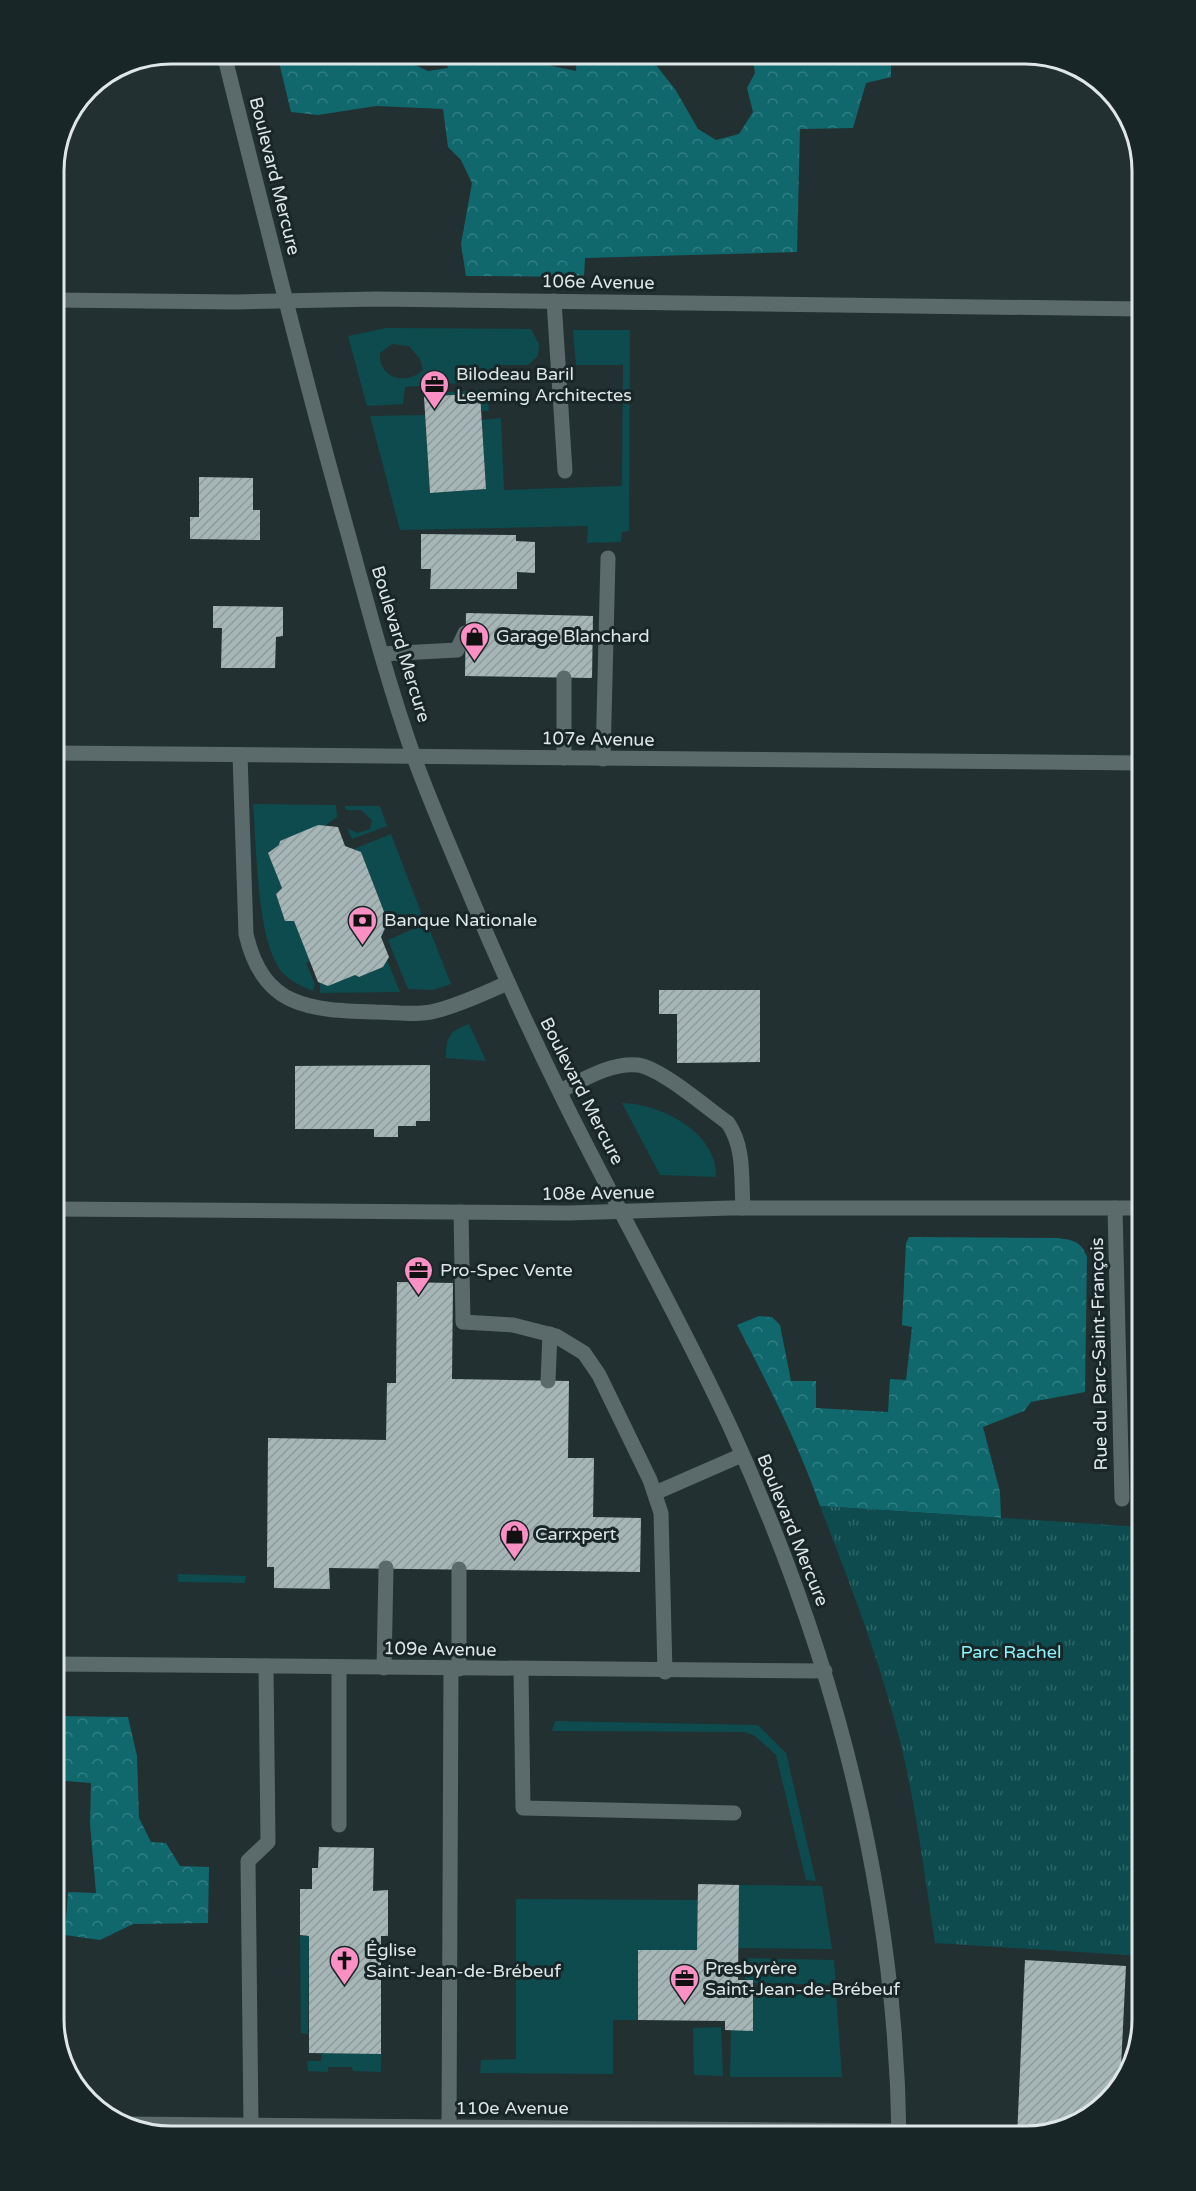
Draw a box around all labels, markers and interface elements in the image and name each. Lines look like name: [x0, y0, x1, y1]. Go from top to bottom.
street label: Boulevard Mercure: [245, 95, 305, 257]
street label: 106e Avenue: [541, 270, 655, 294]
place label: Bilodeau Baril Leeming Architectes: [456, 363, 632, 406]
office icon: Bilodeau Baril Leeming Architectes: [419, 368, 451, 410]
street label: Boulevard Mercure: [367, 563, 435, 725]
shop icon: Garage Blanchard: [459, 620, 491, 662]
place label: Garage Blanchard: [496, 625, 650, 647]
street label: 107e Avenue: [541, 727, 655, 751]
bank icon: Banque Nationale: [347, 904, 379, 946]
place label: Banque Nationale: [384, 909, 537, 931]
street label: Boulevard Mercure: [535, 1014, 629, 1168]
street label: 108e Avenue: [541, 1181, 655, 1205]
street label: Rue du Parc-Saint-François: [1086, 1237, 1112, 1471]
office icon: Pro-Spec Vente: [403, 1254, 435, 1296]
place label: Pro-Spec Vente: [440, 1259, 573, 1281]
street label: Boulevard Mercure: [752, 1451, 834, 1609]
shop icon: Carrxpert: [498, 1518, 530, 1560]
place label: Carrxpert: [535, 1523, 617, 1545]
street label: 109e Avenue: [383, 1637, 497, 1661]
park label: Parc Rachel: [961, 1641, 1061, 1663]
place label: Église Saint-Jean-de-Brébeuf: [366, 1939, 561, 1982]
church icon: Église Saint-Jean-de-Brébeuf: [329, 1944, 361, 1986]
place label: Presbyrère Saint-Jean-de-Brébeuf: [705, 1957, 900, 2000]
office icon: Presbyrère Saint-Jean-de-Brébeuf: [668, 1962, 700, 2004]
street label: 110e Avenue: [455, 2097, 569, 2119]

